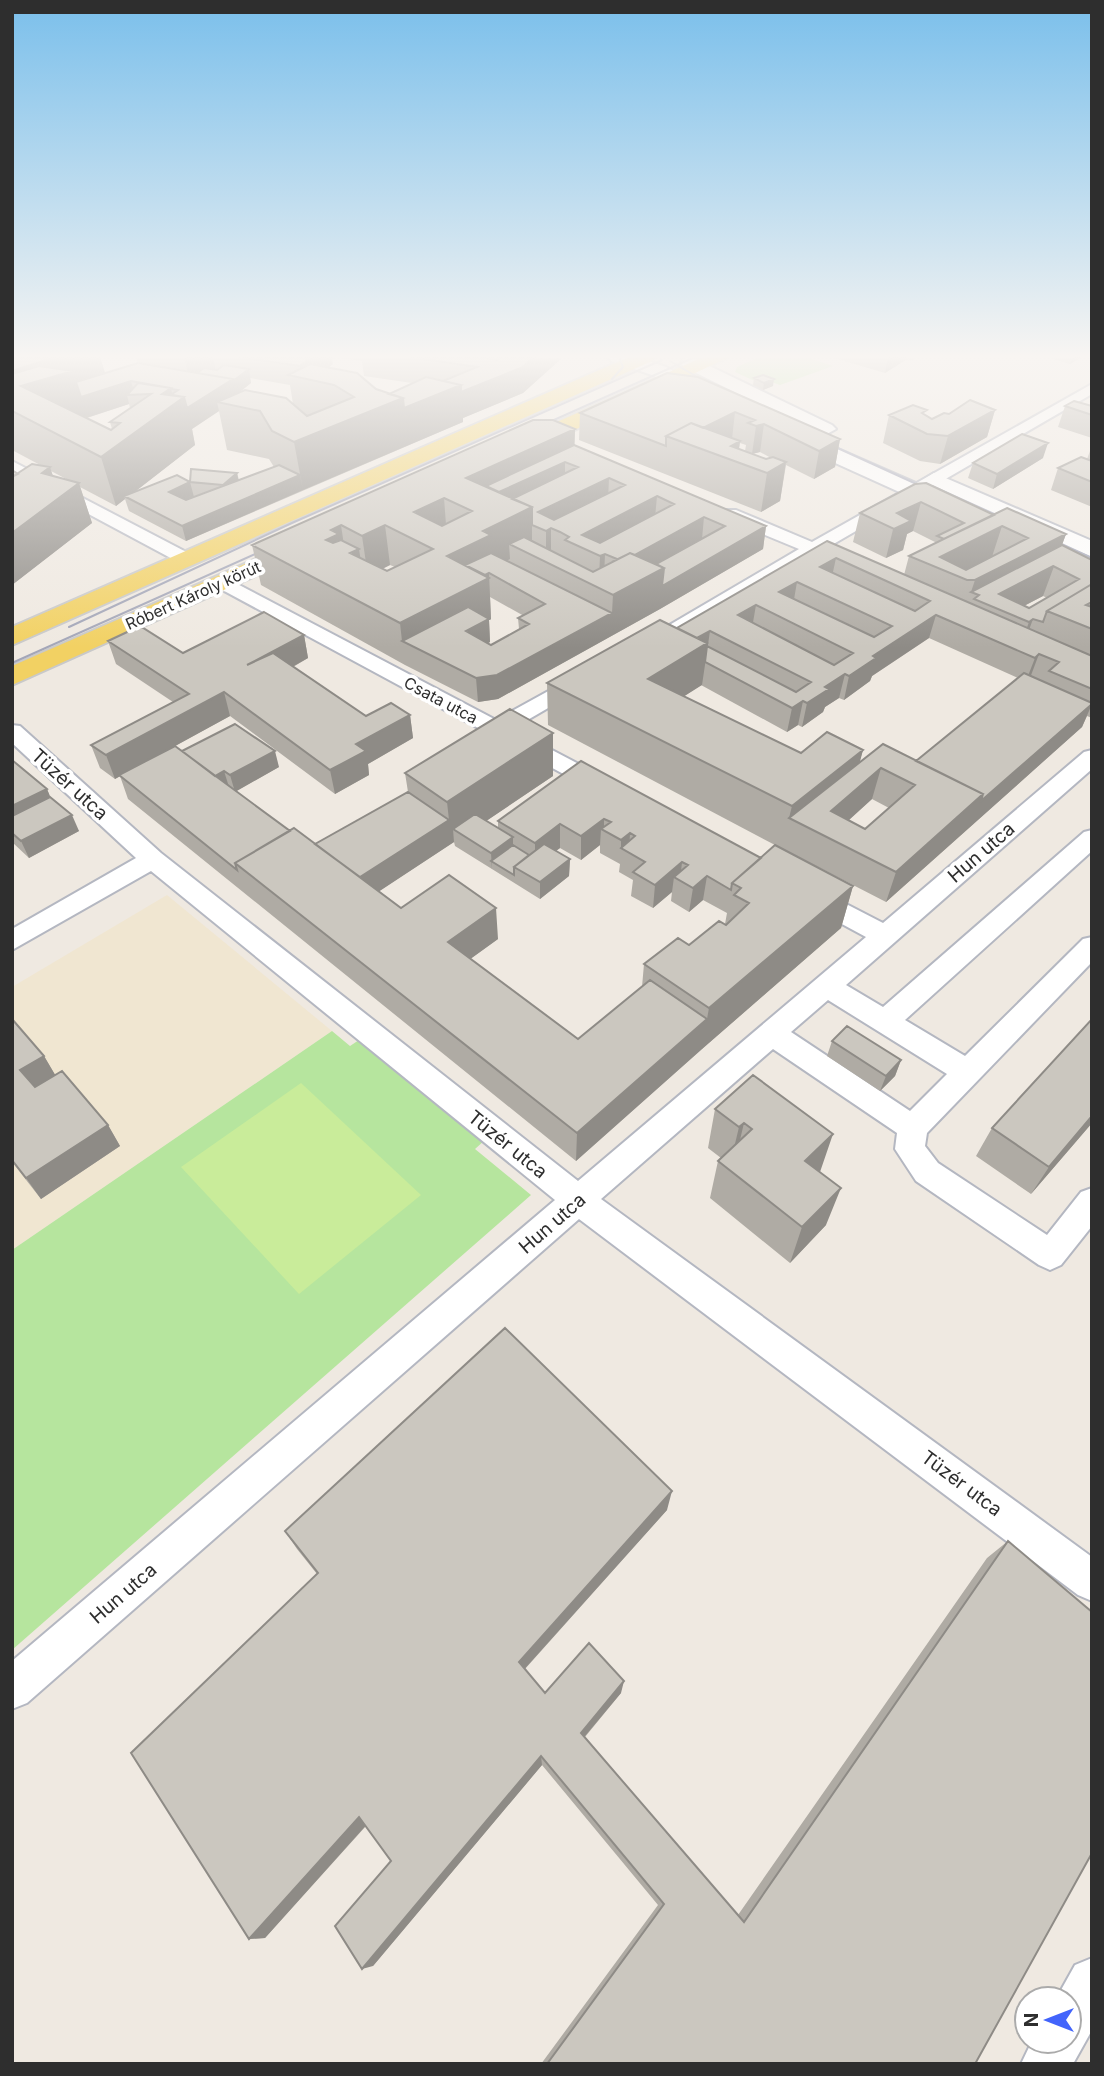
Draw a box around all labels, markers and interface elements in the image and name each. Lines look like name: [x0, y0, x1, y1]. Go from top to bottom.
street label: Róbert Károly körút: [122, 556, 264, 634]
street label: Csata utca: [401, 672, 481, 728]
street label: Tüzér utca: [27, 744, 113, 825]
street label: Hun utca: [943, 817, 1019, 888]
street label: Tüzér utca: [463, 1105, 552, 1183]
street label: Hun utca: [514, 1188, 590, 1259]
street label: Tüzér utca: [917, 1446, 1007, 1521]
street label: Hun utca: [85, 1558, 161, 1629]
north arrow: [1013, 1985, 1083, 2055]
text: N: [1020, 2013, 1043, 2027]

